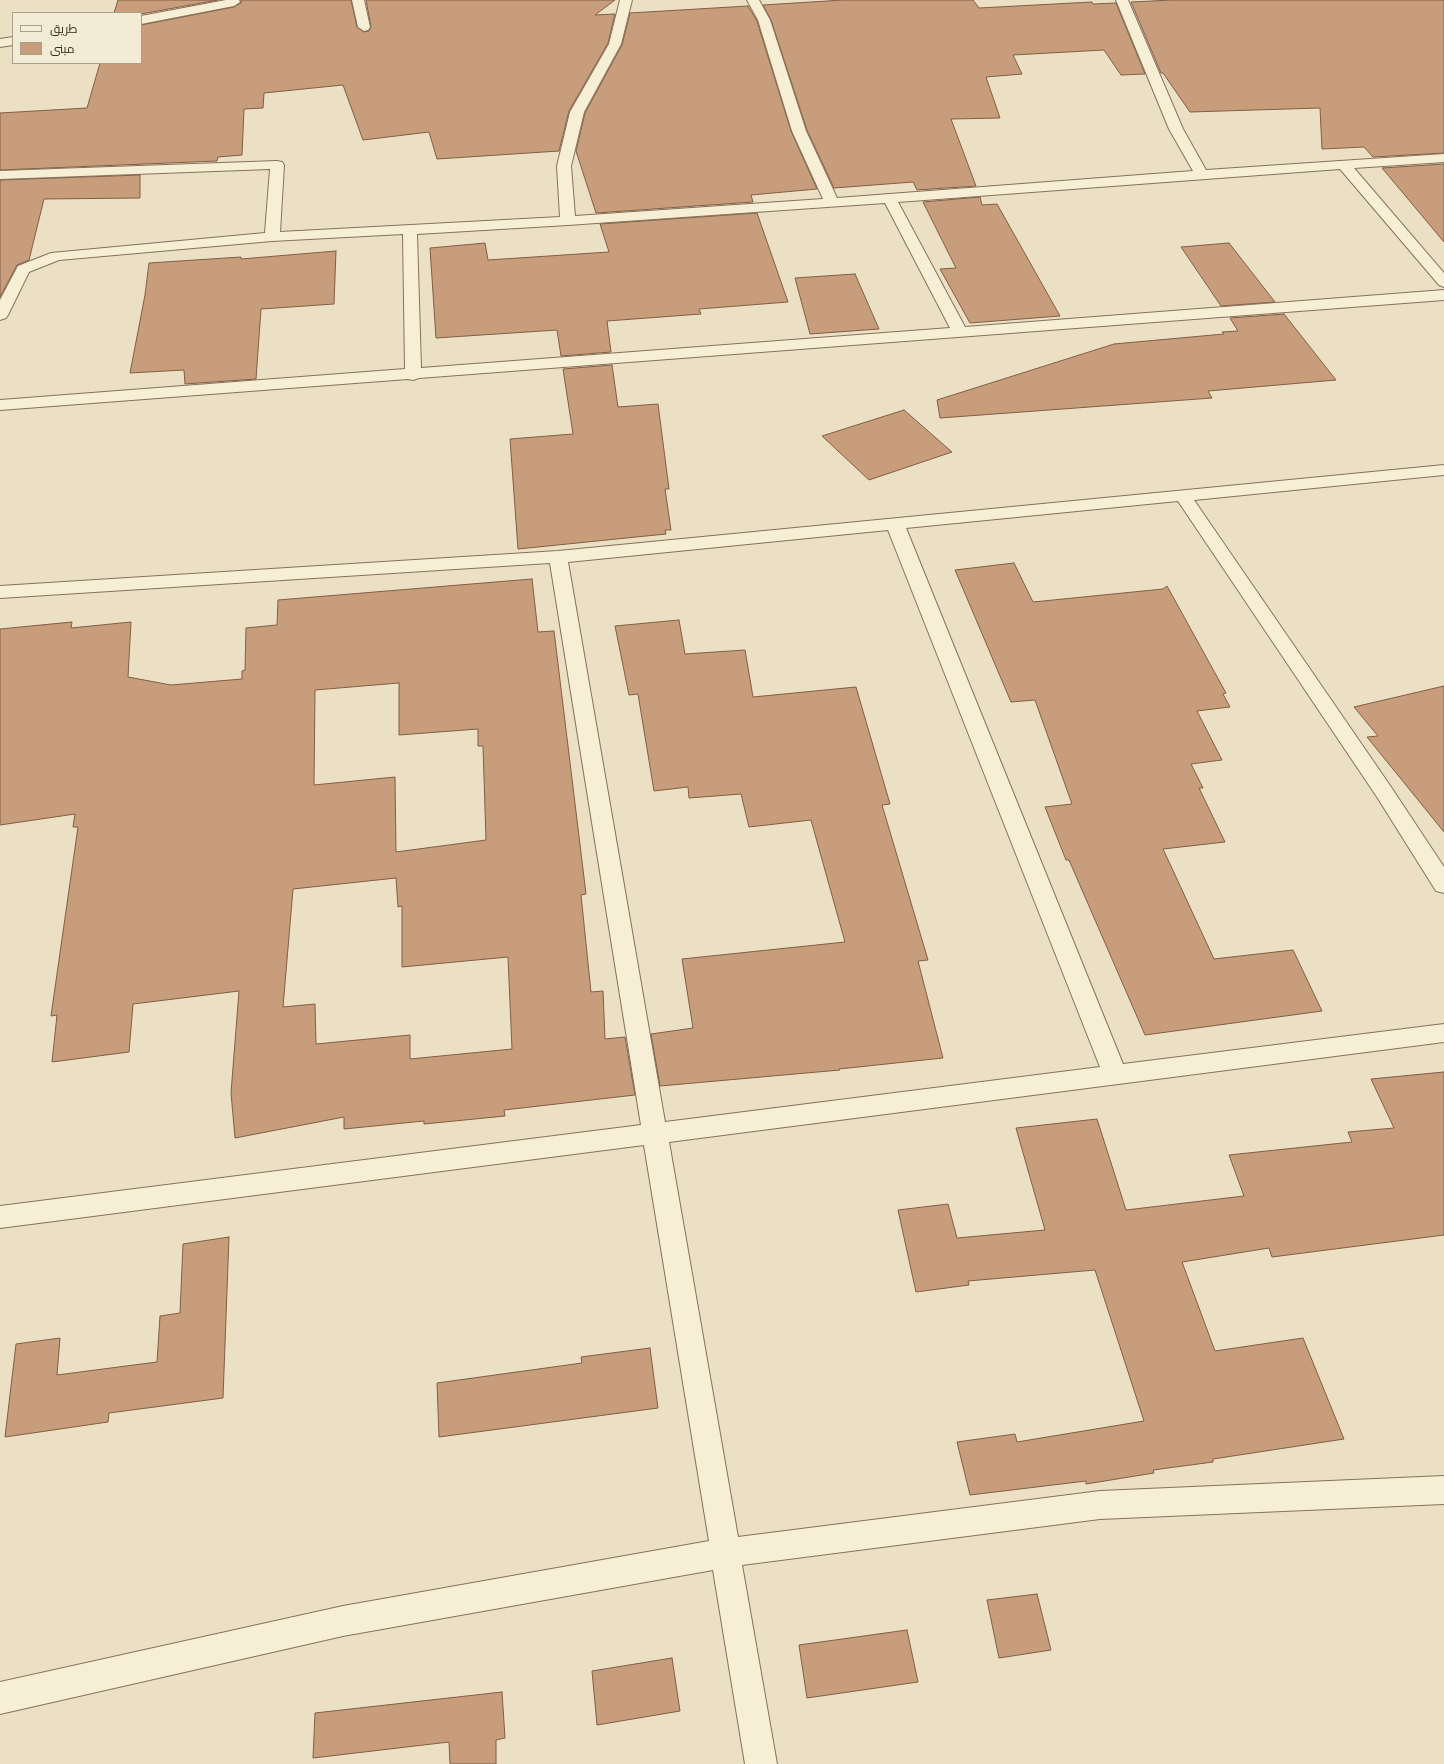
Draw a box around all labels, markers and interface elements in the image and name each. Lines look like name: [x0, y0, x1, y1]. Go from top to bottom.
legend: [12, 12, 142, 64]
text: طريق: [50, 21, 77, 37]
text: مبنى: [50, 41, 75, 57]

